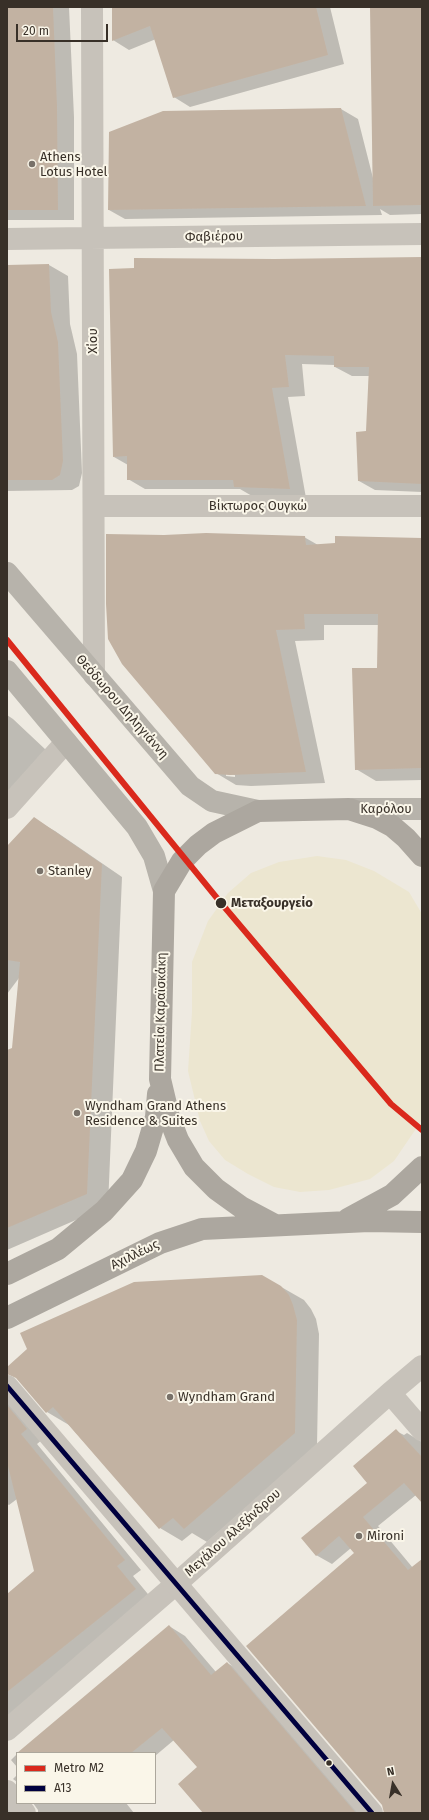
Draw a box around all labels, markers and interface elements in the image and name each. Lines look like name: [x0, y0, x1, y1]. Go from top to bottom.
scale bar: [18, 16, 110, 42]
text: 20 m: [23, 24, 49, 38]
place label: Athens Lotus Hotel: [40, 149, 107, 180]
marker: Athens Lotus Hotel: [27, 159, 37, 169]
street label: Φαβιέρου: [185, 229, 243, 245]
street label: Χίου: [85, 328, 101, 354]
street label: Βίκτωρος Ουγκώ: [209, 498, 307, 514]
street label: Θεόδωρου Δηληγιάννη: [72, 652, 172, 762]
street label: Καρόλου: [360, 801, 412, 817]
place label: Stanley: [48, 863, 92, 879]
marker: Stanley: [35, 866, 45, 876]
place label: Μεταξουργείο: [231, 895, 313, 911]
marker: Μεταξουργείο: [214, 896, 228, 910]
street label: Πλατεία Καραϊσκάκη: [152, 952, 170, 1072]
place label: Wyndham Grand Athens Residence & Suites: [85, 1098, 226, 1129]
marker: Wyndham Grand Athens Residence & Suites: [72, 1108, 82, 1118]
street label: Αχιλλέως: [108, 1237, 162, 1273]
place label: Wyndham Grand: [178, 1389, 275, 1405]
marker: Wyndham Grand: [165, 1392, 175, 1402]
street label: Μεγάλου Αλεξάνδρου: [182, 1486, 284, 1580]
place label: Mironi: [367, 1528, 404, 1544]
marker: Mironi: [354, 1531, 364, 1541]
legend: [16, 1752, 156, 1804]
unlabelled marker: [324, 1758, 334, 1768]
text: Metro Μ2: [54, 1761, 104, 1775]
north arrow: [373, 1764, 413, 1804]
text: N: [386, 1765, 395, 1779]
text: A13: [54, 1781, 71, 1795]

